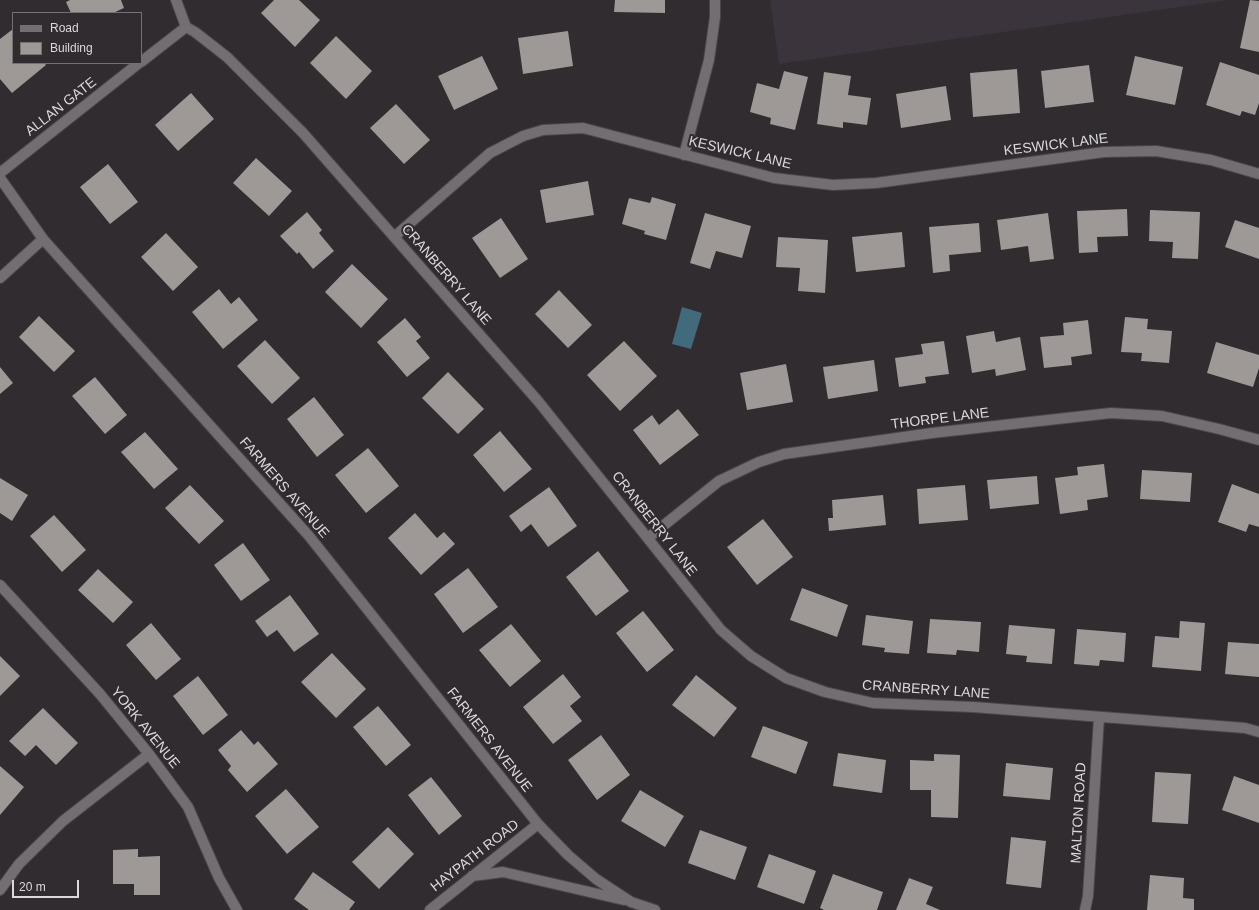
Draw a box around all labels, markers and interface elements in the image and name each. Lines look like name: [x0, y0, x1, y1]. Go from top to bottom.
legend: [12, 12, 142, 64]
text: Road: [50, 21, 79, 35]
text: Building: [50, 41, 93, 55]
street label: ALLAN GATE: [22, 74, 100, 140]
street label: KESWICK LANE: [1003, 130, 1109, 160]
street label: KESWICK LANE: [687, 133, 793, 173]
street label: CRANBERRY LANE: [398, 221, 494, 329]
street label: THORPE LANE: [890, 405, 990, 433]
street label: FARMERS AVENUE: [236, 434, 332, 542]
street label: CRANBERRY LANE: [608, 468, 700, 580]
street label: CRANBERRY LANE: [862, 677, 990, 703]
street label: YORK AVENUE: [107, 684, 183, 772]
street label: FARMERS AVENUE: [443, 684, 535, 796]
street label: MALTON ROAD: [1068, 762, 1090, 864]
street label: HAYPATH ROAD: [428, 816, 522, 896]
scale bar: [14, 872, 81, 898]
text: 20 m: [19, 880, 46, 894]

